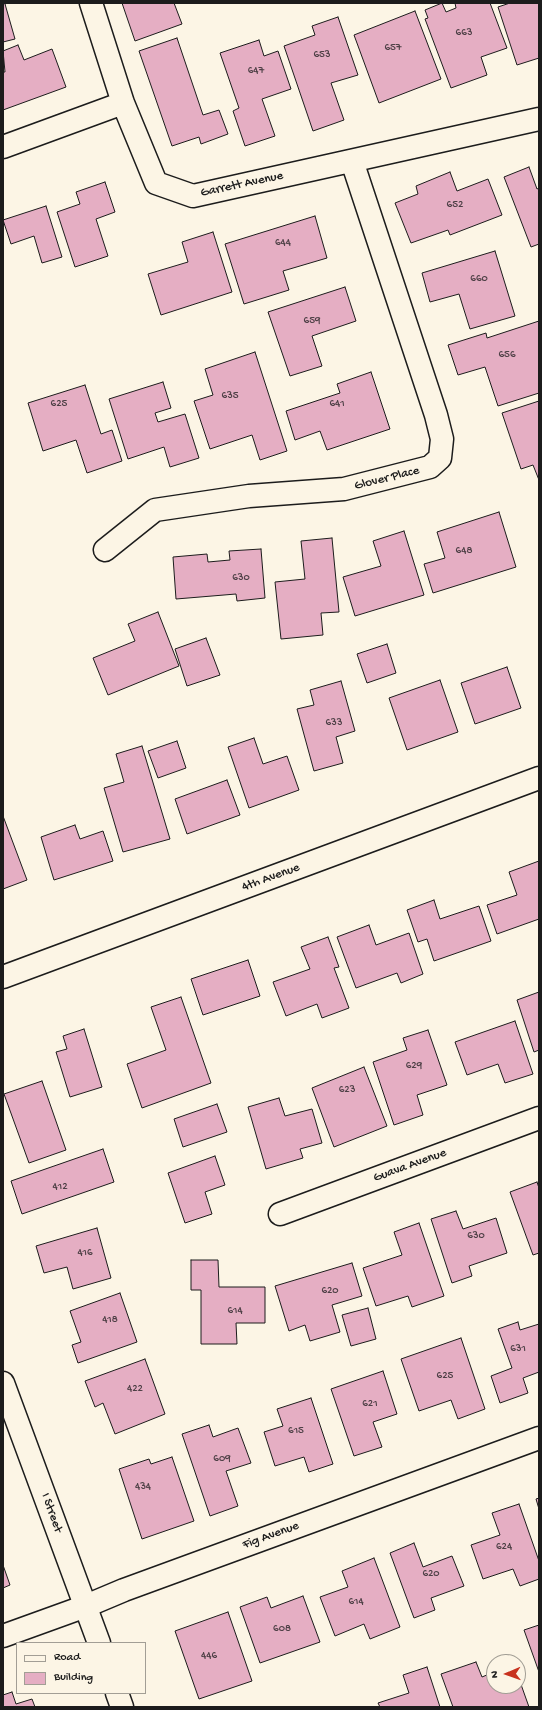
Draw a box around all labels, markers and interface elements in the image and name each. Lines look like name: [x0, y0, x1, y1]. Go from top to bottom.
house number: 663: [456, 26, 472, 40]
house number: 657: [384, 41, 402, 55]
house number: 653: [313, 48, 331, 62]
house number: 647: [248, 64, 264, 78]
street label: Garrett Avenue: [199, 169, 285, 201]
house number: 652: [447, 198, 463, 212]
house number: 644: [275, 236, 291, 250]
house number: 660: [470, 272, 488, 286]
house number: 659: [304, 314, 320, 328]
house number: 656: [499, 348, 515, 362]
house number: 635: [221, 389, 239, 403]
house number: 625: [51, 397, 67, 411]
house number: 641: [329, 397, 345, 411]
street label: Glover Place: [353, 463, 421, 495]
house number: 648: [456, 544, 472, 558]
house number: 630: [232, 571, 250, 585]
house number: 633: [326, 716, 342, 730]
street label: 4th Avenue: [240, 860, 302, 896]
house number: 629: [406, 1059, 422, 1073]
house number: 623: [339, 1083, 355, 1097]
street label: Guava Avenue: [371, 1146, 449, 1186]
house number: 412: [52, 1180, 68, 1194]
house number: 630: [467, 1229, 485, 1243]
house number: 416: [77, 1246, 93, 1260]
house number: 620: [321, 1284, 339, 1298]
house number: 614: [227, 1304, 243, 1318]
house number: 418: [102, 1313, 118, 1327]
house number: 631: [510, 1342, 526, 1356]
house number: 625: [437, 1369, 453, 1383]
house number: 422: [127, 1382, 143, 1396]
house number: 621: [362, 1397, 378, 1411]
house number: 615: [288, 1424, 304, 1438]
house number: 609: [213, 1452, 231, 1466]
house number: 434: [135, 1480, 151, 1494]
street label: I Street: [37, 1491, 65, 1535]
street label: Fig Avenue: [241, 1519, 301, 1553]
house number: 624: [496, 1540, 512, 1554]
house number: 620: [422, 1567, 440, 1581]
house number: 614: [348, 1595, 364, 1609]
house number: 608: [273, 1622, 291, 1636]
legend: [16, 1642, 146, 1694]
house number: 446: [201, 1649, 217, 1663]
text: Road: [54, 1651, 80, 1665]
north arrow: [486, 1654, 526, 1694]
text: Building: [54, 1671, 93, 1685]
text: N: [489, 1671, 501, 1678]

